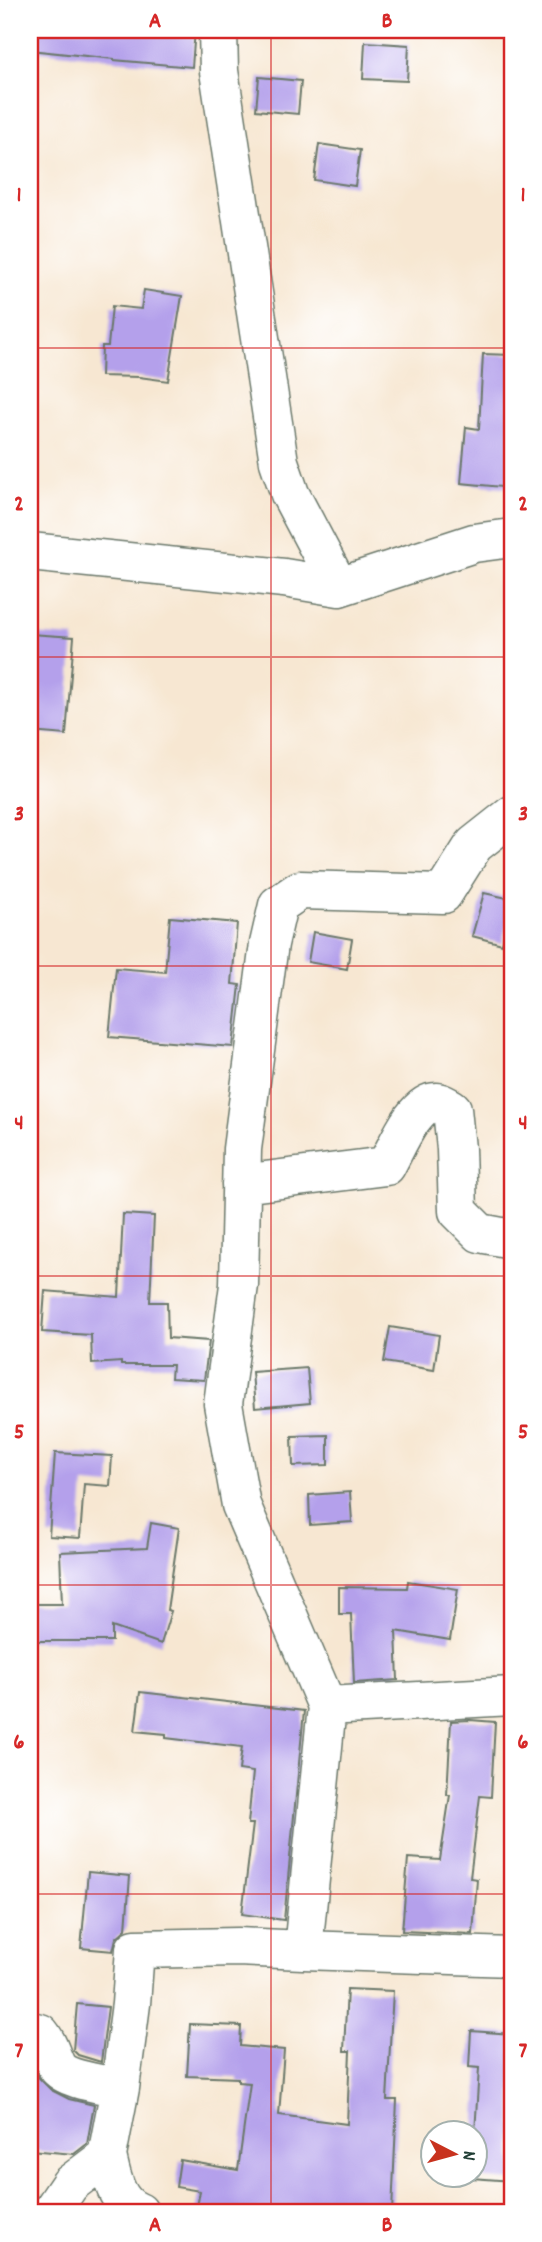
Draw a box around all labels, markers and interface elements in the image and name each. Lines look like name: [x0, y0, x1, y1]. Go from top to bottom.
text: A: [149, 6, 161, 39]
text: B: [382, 6, 393, 39]
text: 1: [16, 180, 22, 213]
text: 1: [520, 180, 526, 213]
text: 2: [14, 489, 24, 522]
text: 2: [518, 489, 528, 522]
text: 3: [14, 799, 24, 832]
text: 3: [518, 799, 528, 832]
text: 4: [14, 1108, 24, 1141]
text: 4: [518, 1108, 528, 1141]
text: 5: [14, 1417, 24, 1450]
text: 5: [518, 1417, 528, 1450]
text: 6: [13, 1727, 25, 1760]
text: 6: [517, 1727, 529, 1760]
text: 7: [15, 2036, 24, 2069]
text: 7: [519, 2036, 528, 2069]
north arrow: [420, 2120, 490, 2190]
text: N: [454, 2149, 481, 2161]
text: A: [149, 2210, 161, 2242]
text: B: [382, 2210, 393, 2242]

